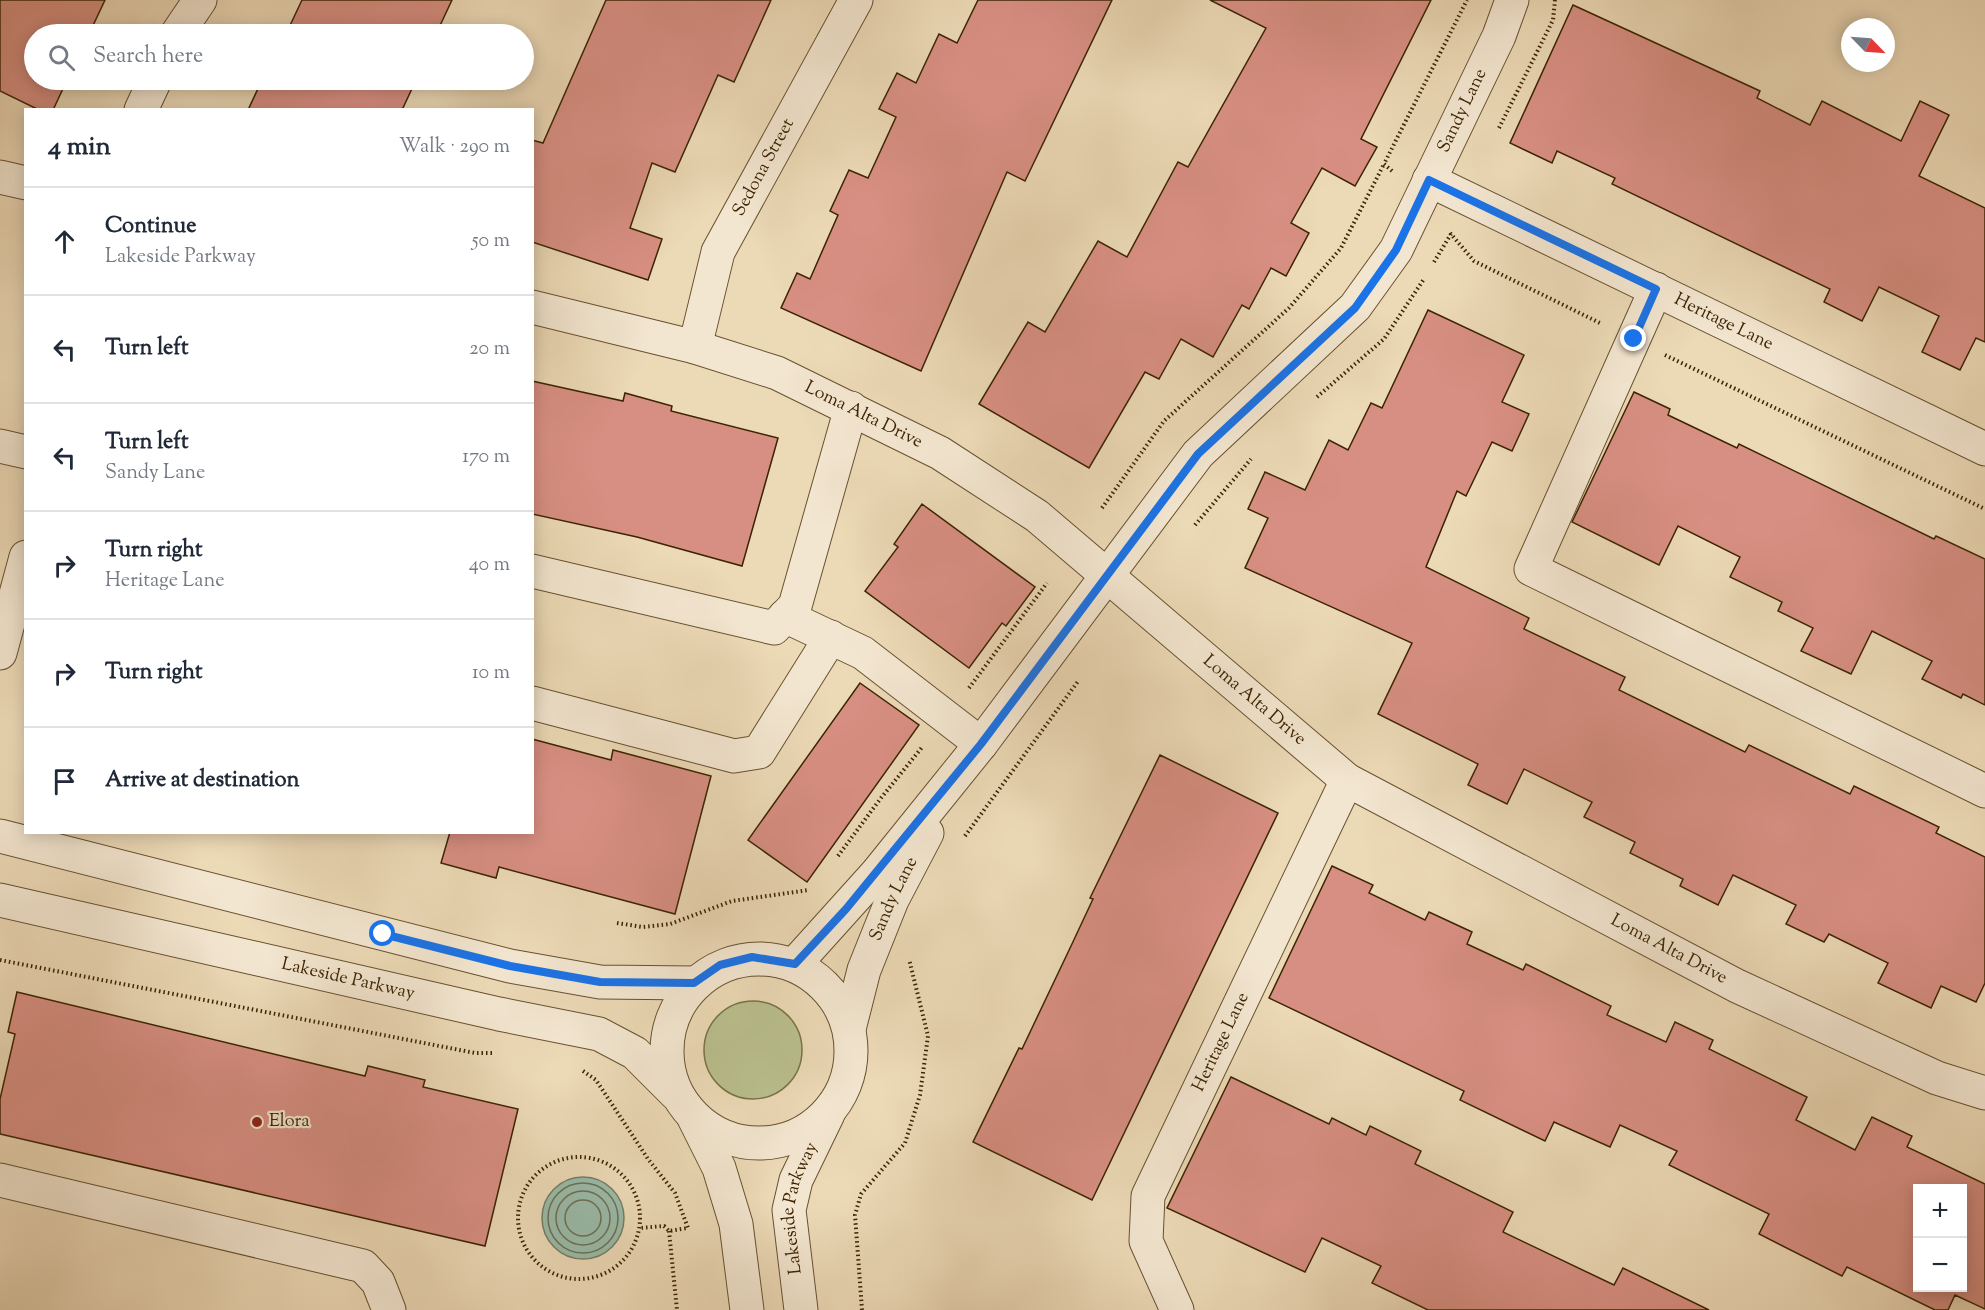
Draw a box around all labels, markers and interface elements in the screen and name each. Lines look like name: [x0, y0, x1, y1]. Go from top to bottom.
north arrow: [1841, 18, 1895, 72]
search box: [24, 24, 534, 90]
icon: search: [45, 41, 78, 74]
text: Search here: [93, 41, 203, 73]
street label: Sandy Lane: [1432, 65, 1494, 157]
street label: Sedona Street: [727, 114, 802, 221]
text: 4 min: [48, 129, 111, 166]
text: Walk · 290 m: [399, 133, 510, 162]
text: Continue: [105, 211, 196, 243]
icon: ahead: [48, 225, 81, 258]
text: 50 m: [472, 227, 510, 256]
text: Lakeside Parkway: [105, 243, 256, 272]
street label: Heritage Lane: [1669, 287, 1777, 358]
route end: [1620, 325, 1646, 351]
icon: left: [48, 333, 81, 366]
text: Turn left: [105, 333, 188, 365]
text: 20 m: [469, 335, 510, 364]
street label: Loma Alta Drive: [800, 375, 927, 455]
text: Turn left: [105, 427, 188, 459]
icon: left: [48, 441, 81, 474]
text: 170 m: [462, 443, 510, 472]
text: Sandy Lane: [105, 459, 205, 488]
text: Turn right: [105, 535, 202, 567]
icon: right: [48, 549, 81, 582]
text: 40 m: [469, 551, 510, 580]
text: Heritage Lane: [105, 567, 224, 596]
street label: Loma Alta Drive: [1196, 649, 1311, 752]
icon: right: [48, 657, 81, 690]
text: Turn right: [105, 657, 202, 689]
text: 10 m: [472, 659, 510, 688]
icon: arrive: [48, 765, 81, 798]
text: Arrive at destination: [105, 765, 300, 797]
street label: Sandy Lane: [864, 852, 925, 945]
street label: Loma Alta Drive: [1606, 908, 1732, 991]
route start: [369, 920, 395, 946]
street label: Lakeside Parkway: [279, 952, 417, 1007]
street label: Heritage Lane: [1187, 988, 1256, 1097]
place label: Elora: [269, 1109, 310, 1135]
marker: Elora: [250, 1115, 264, 1129]
street label: Lakeside Parkway: [776, 1138, 825, 1276]
map controls: [1913, 1184, 1967, 1292]
button: +: [1913, 1184, 1967, 1238]
button: −: [1913, 1238, 1967, 1292]

